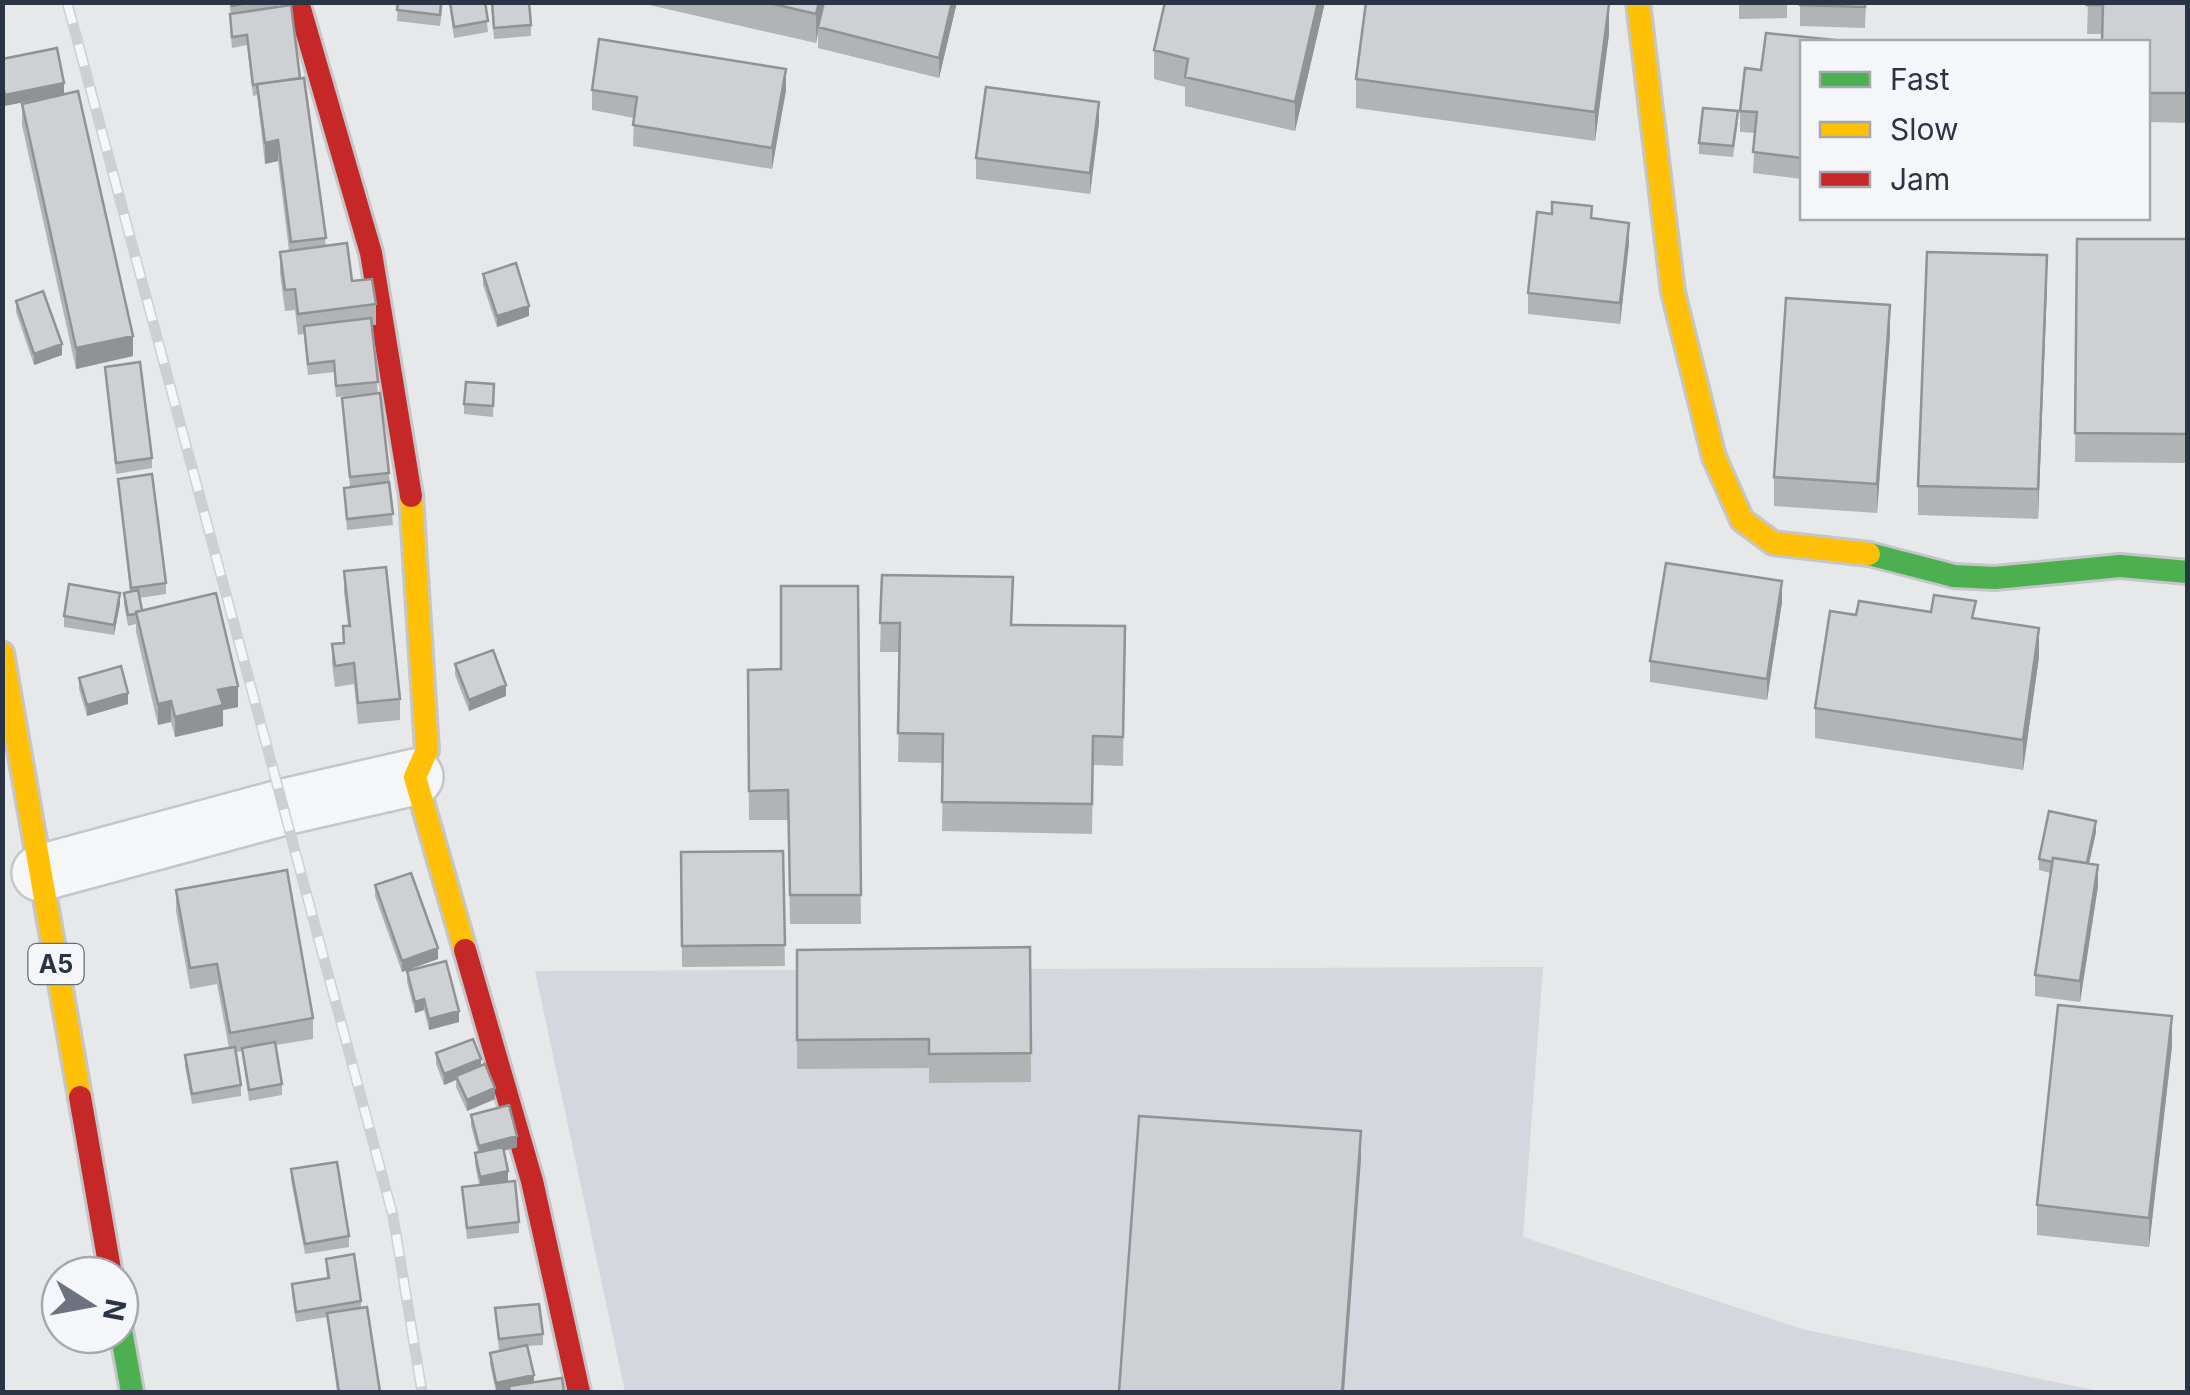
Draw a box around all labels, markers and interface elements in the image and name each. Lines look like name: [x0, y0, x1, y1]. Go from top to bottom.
legend: [1800, 40, 2150, 220]
text: Fast: [1890, 61, 1950, 97]
text: Slow: [1890, 111, 1959, 147]
text: Jam: [1890, 161, 1950, 197]
road number: A5: [28, 944, 84, 984]
north arrow: [40, 1255, 140, 1355]
text: N: [96, 1296, 133, 1323]

